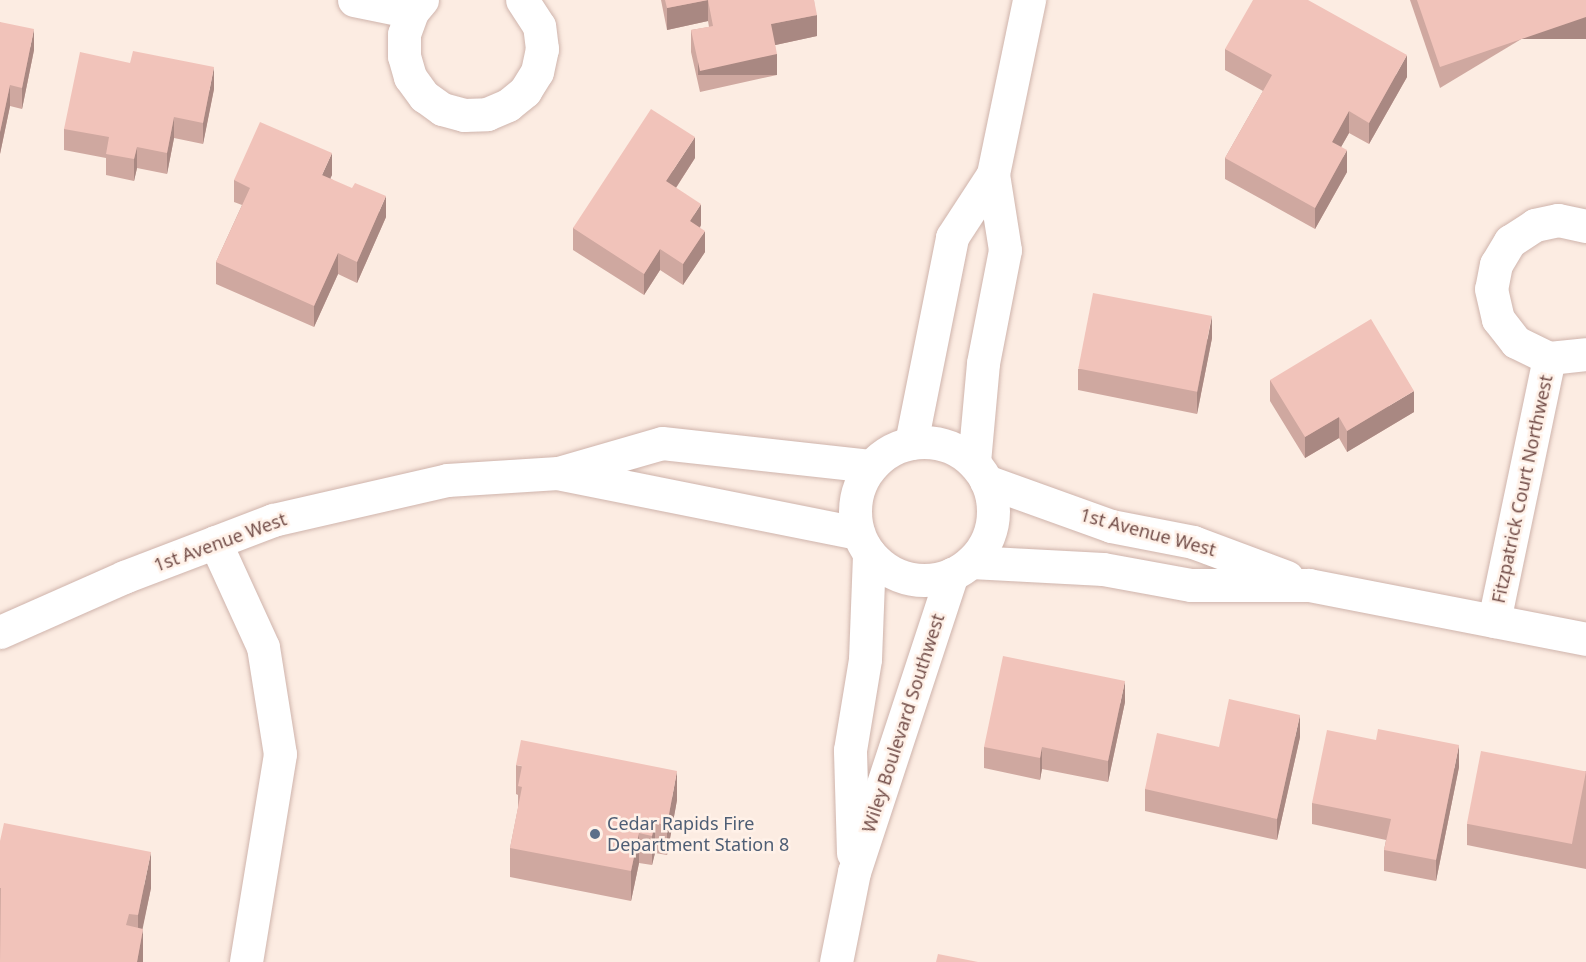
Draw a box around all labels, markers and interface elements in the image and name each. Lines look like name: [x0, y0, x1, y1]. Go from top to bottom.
street label: Fitzpatrick Court Northwest: [1487, 373, 1557, 605]
street label: 1st Avenue West: [1078, 503, 1218, 561]
street label: 1st Avenue West: [151, 508, 289, 576]
street label: Wiley Boulevard Southwest: [857, 611, 949, 835]
place label: Cedar Rapids Fire Department Station 8: [607, 813, 789, 856]
marker: Cedar Rapids Fire Department Station 8: [588, 827, 602, 841]

